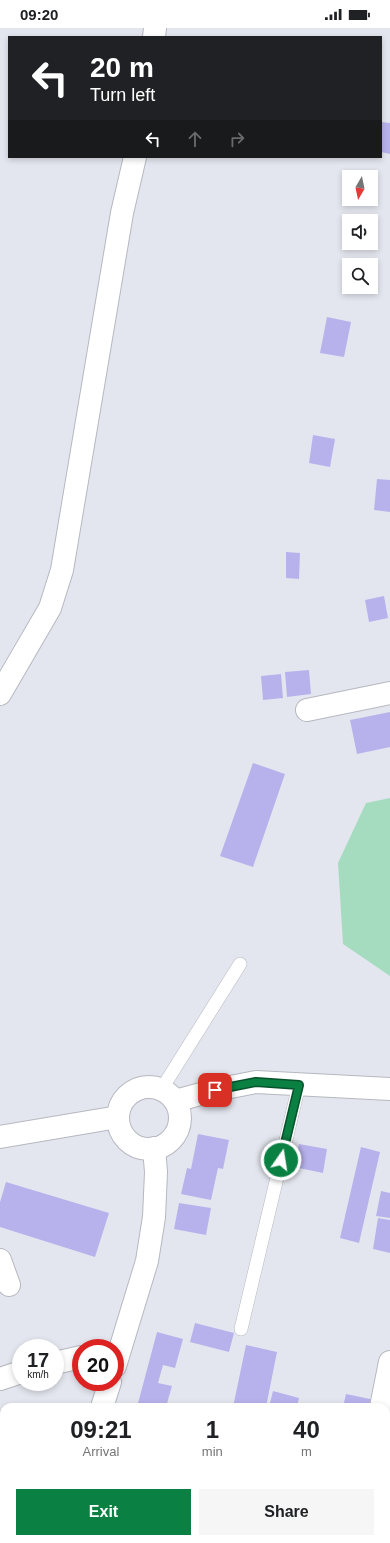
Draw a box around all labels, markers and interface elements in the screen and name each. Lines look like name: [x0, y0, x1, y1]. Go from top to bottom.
text: 09:20: [20, 6, 58, 23]
icon: left: [24, 52, 76, 104]
text: 20 m: [90, 52, 154, 83]
text: Turn left: [90, 85, 155, 105]
icon: left: [142, 128, 164, 150]
icon: ahead: [184, 128, 206, 150]
icon: right: [226, 128, 248, 150]
north arrow: [342, 170, 378, 206]
map controls: [342, 170, 378, 294]
button: sound: [342, 214, 378, 250]
button: search: [342, 258, 378, 294]
pin: [198, 1073, 232, 1107]
icon: arrive: [204, 1079, 226, 1101]
position arrow: [260, 1139, 302, 1181]
speed limit sign: 20: [72, 1339, 124, 1391]
text: 17: [27, 1349, 49, 1371]
text: km/h: [27, 1369, 49, 1380]
text: 09:21: [70, 1416, 132, 1443]
text: 1: [206, 1416, 219, 1443]
text: 40: [293, 1416, 320, 1443]
text: Arrival: [83, 1444, 119, 1459]
text: min: [202, 1444, 223, 1459]
text: m: [301, 1444, 312, 1459]
button: Exit: [16, 1489, 191, 1535]
button: Share: [199, 1489, 374, 1535]

